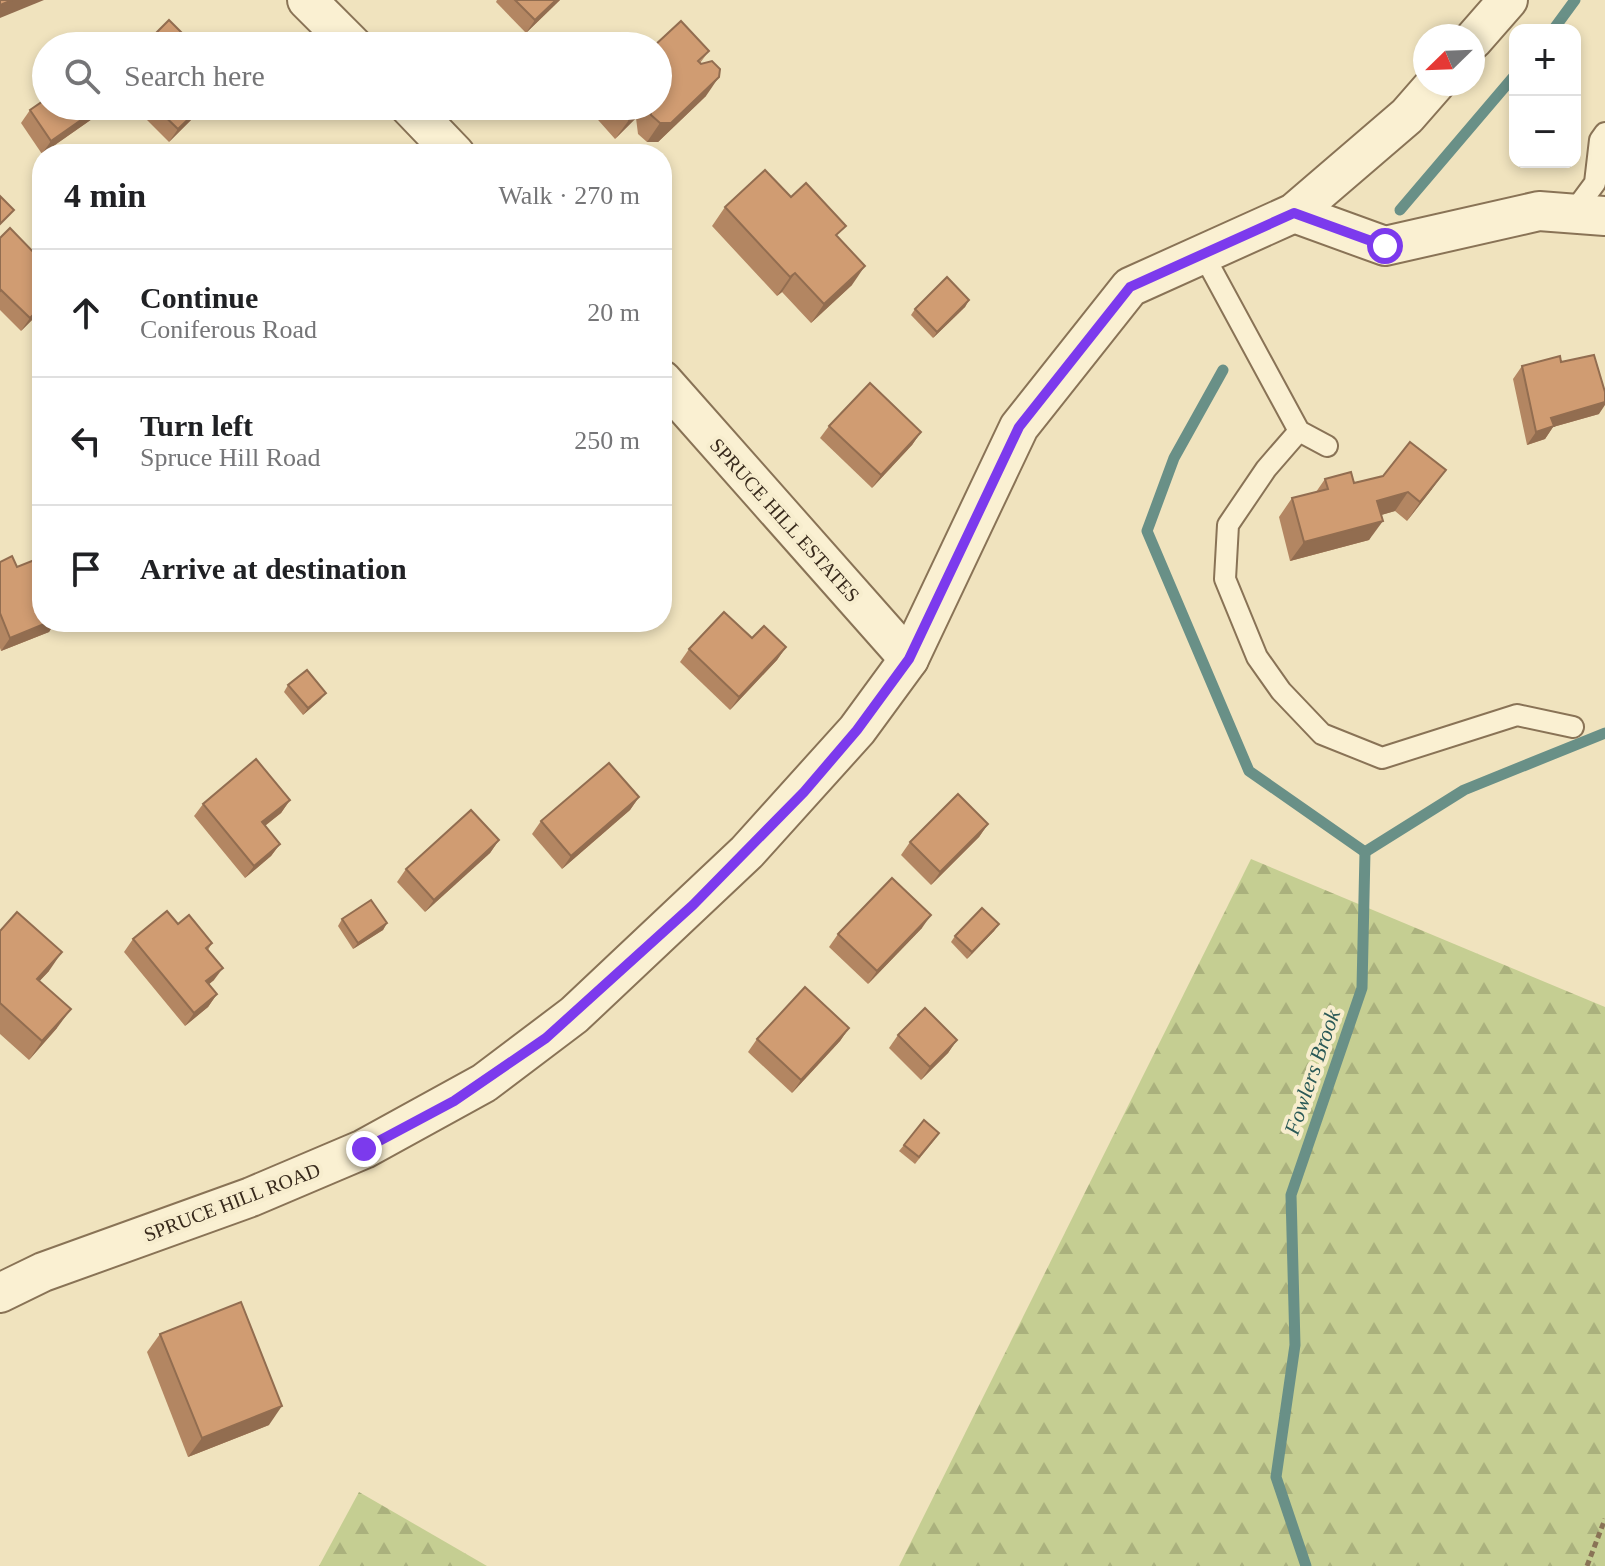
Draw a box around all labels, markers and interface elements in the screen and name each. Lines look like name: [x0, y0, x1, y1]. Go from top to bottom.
north arrow: [1413, 24, 1485, 96]
map controls: [1509, 24, 1581, 168]
button: +: [1509, 24, 1581, 96]
search box: [32, 32, 672, 120]
icon: search: [60, 54, 104, 98]
text: Search here: [124, 59, 265, 92]
button: −: [1509, 96, 1581, 168]
text: 4 min: [64, 177, 146, 214]
text: Walk · 270 m: [498, 181, 640, 210]
route start: [1367, 228, 1403, 264]
text: Continue: [140, 281, 258, 314]
icon: ahead: [64, 291, 108, 335]
text: 20 m: [587, 298, 640, 327]
text: Coniferous Road: [140, 315, 317, 344]
text: Turn left: [140, 409, 253, 442]
icon: left: [64, 419, 108, 463]
text: 250 m: [574, 426, 640, 455]
street label: SPRUCE HILL ESTATES: [706, 434, 864, 606]
text: Spruce Hill Road: [140, 443, 321, 472]
icon: arrive: [64, 547, 108, 591]
text: Arrive at destination: [140, 552, 407, 585]
water label: Fowlers Brook: [1279, 1005, 1345, 1139]
route end: [346, 1131, 382, 1167]
street label: SPRUCE HILL ROAD: [141, 1158, 323, 1246]

